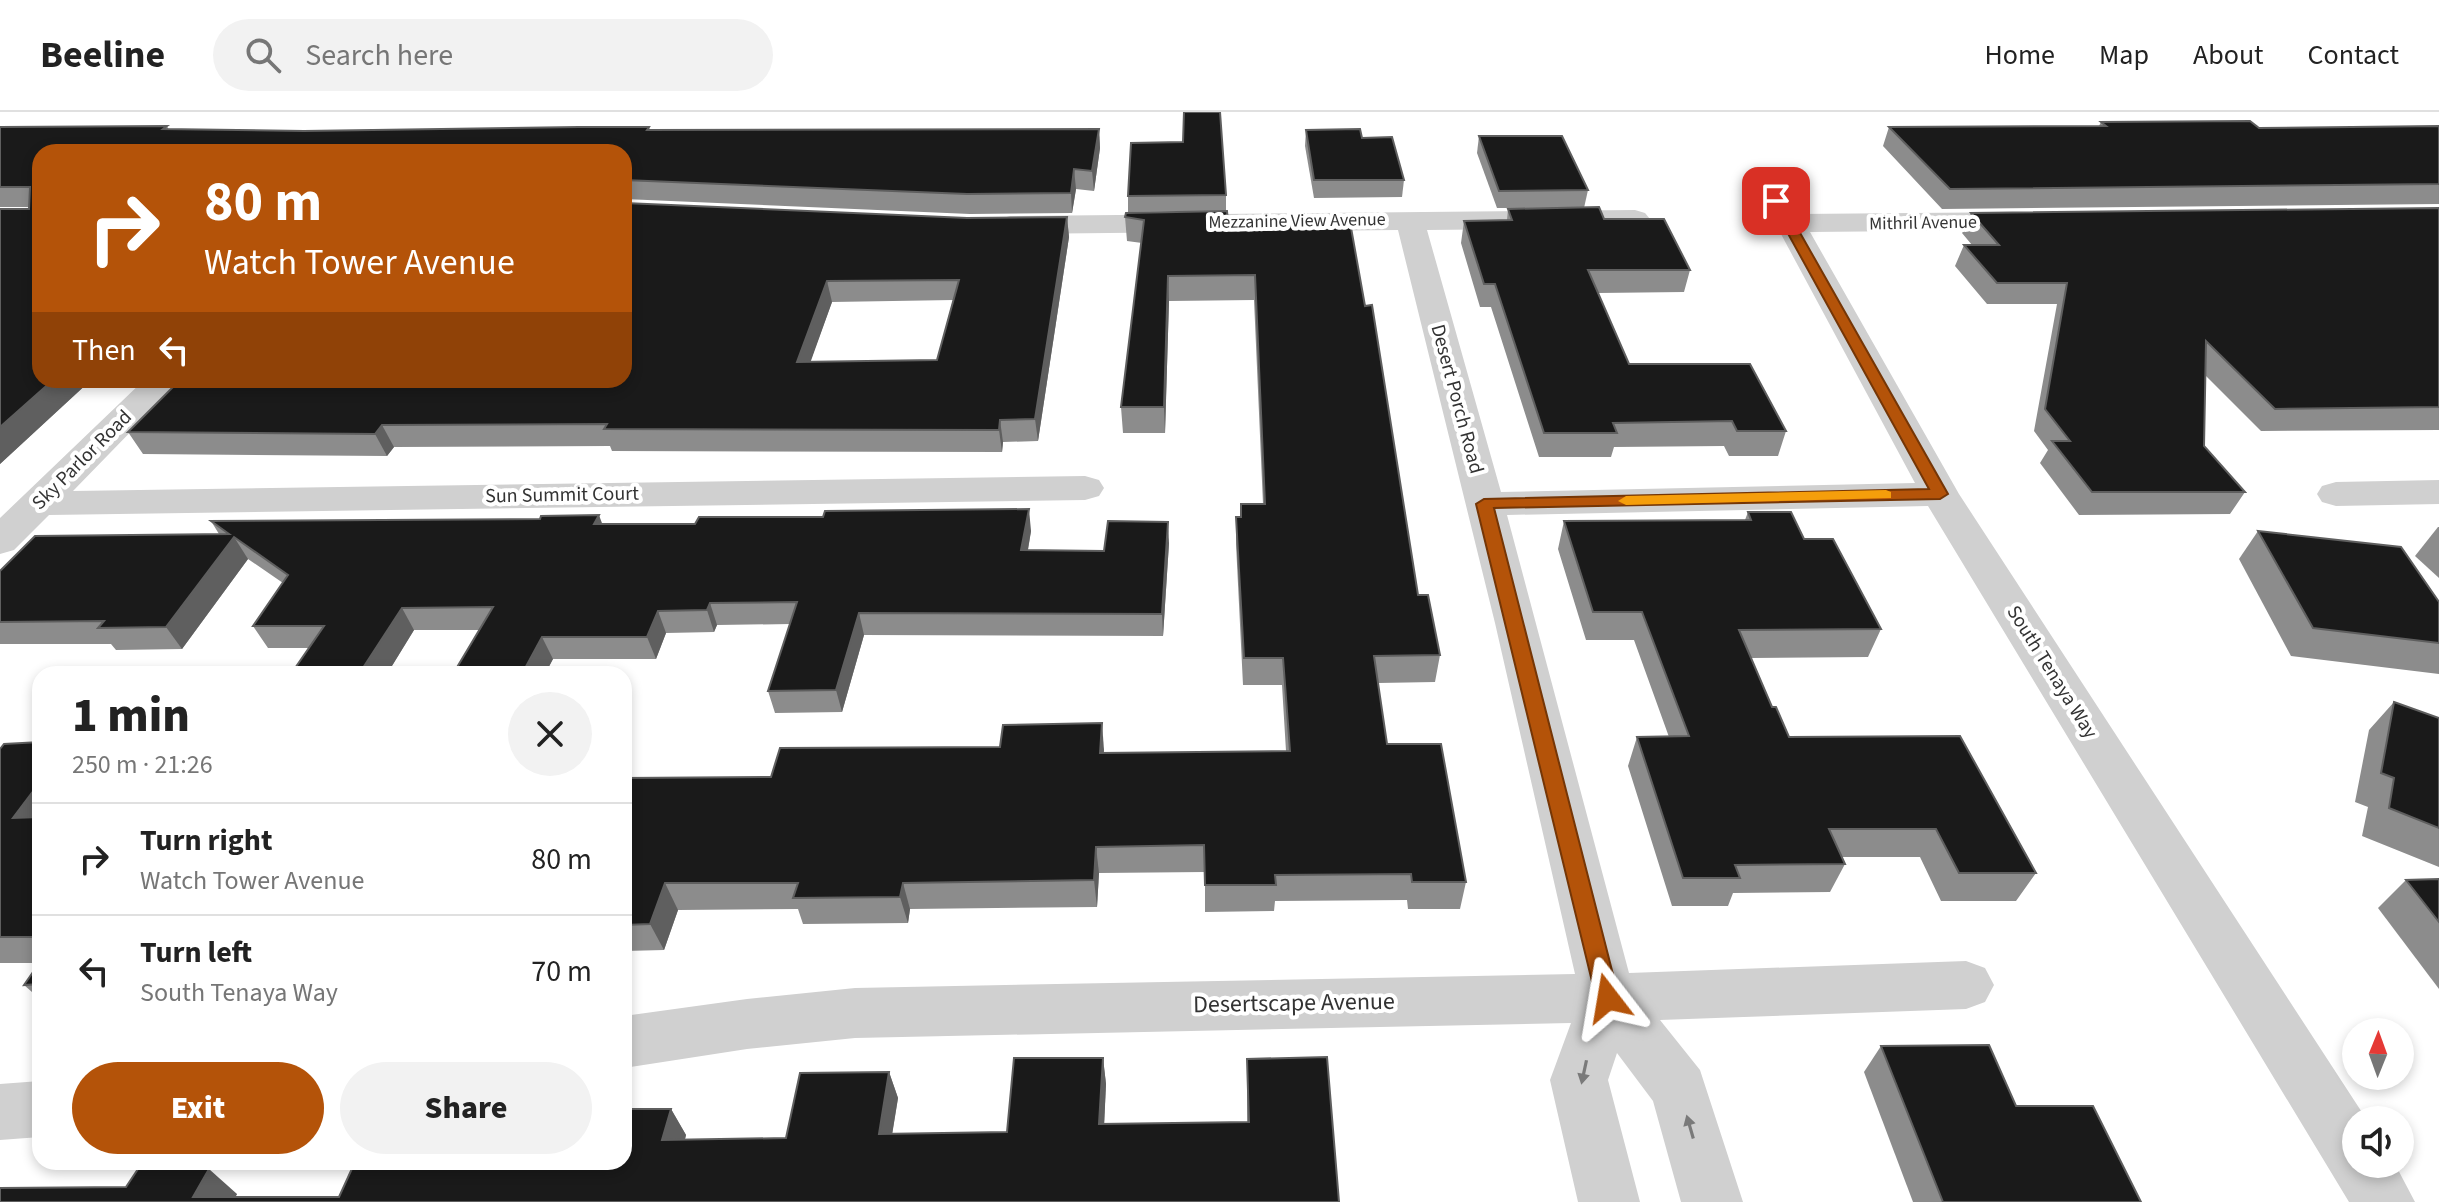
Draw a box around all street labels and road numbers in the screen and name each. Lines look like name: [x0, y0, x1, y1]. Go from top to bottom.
street label: Mezzanine View Avenue: [1208, 207, 1386, 235]
street label: Mithril Avenue: [1869, 210, 1977, 236]
street label: Desert Porch Road: [1424, 321, 1490, 477]
street label: Sky Parlor Road: [26, 404, 138, 516]
street label: Sun Summit Court: [485, 480, 639, 510]
street label: South Tenaya Way: [2000, 600, 2105, 745]
street label: Desertscape Avenue: [1193, 984, 1395, 1022]

